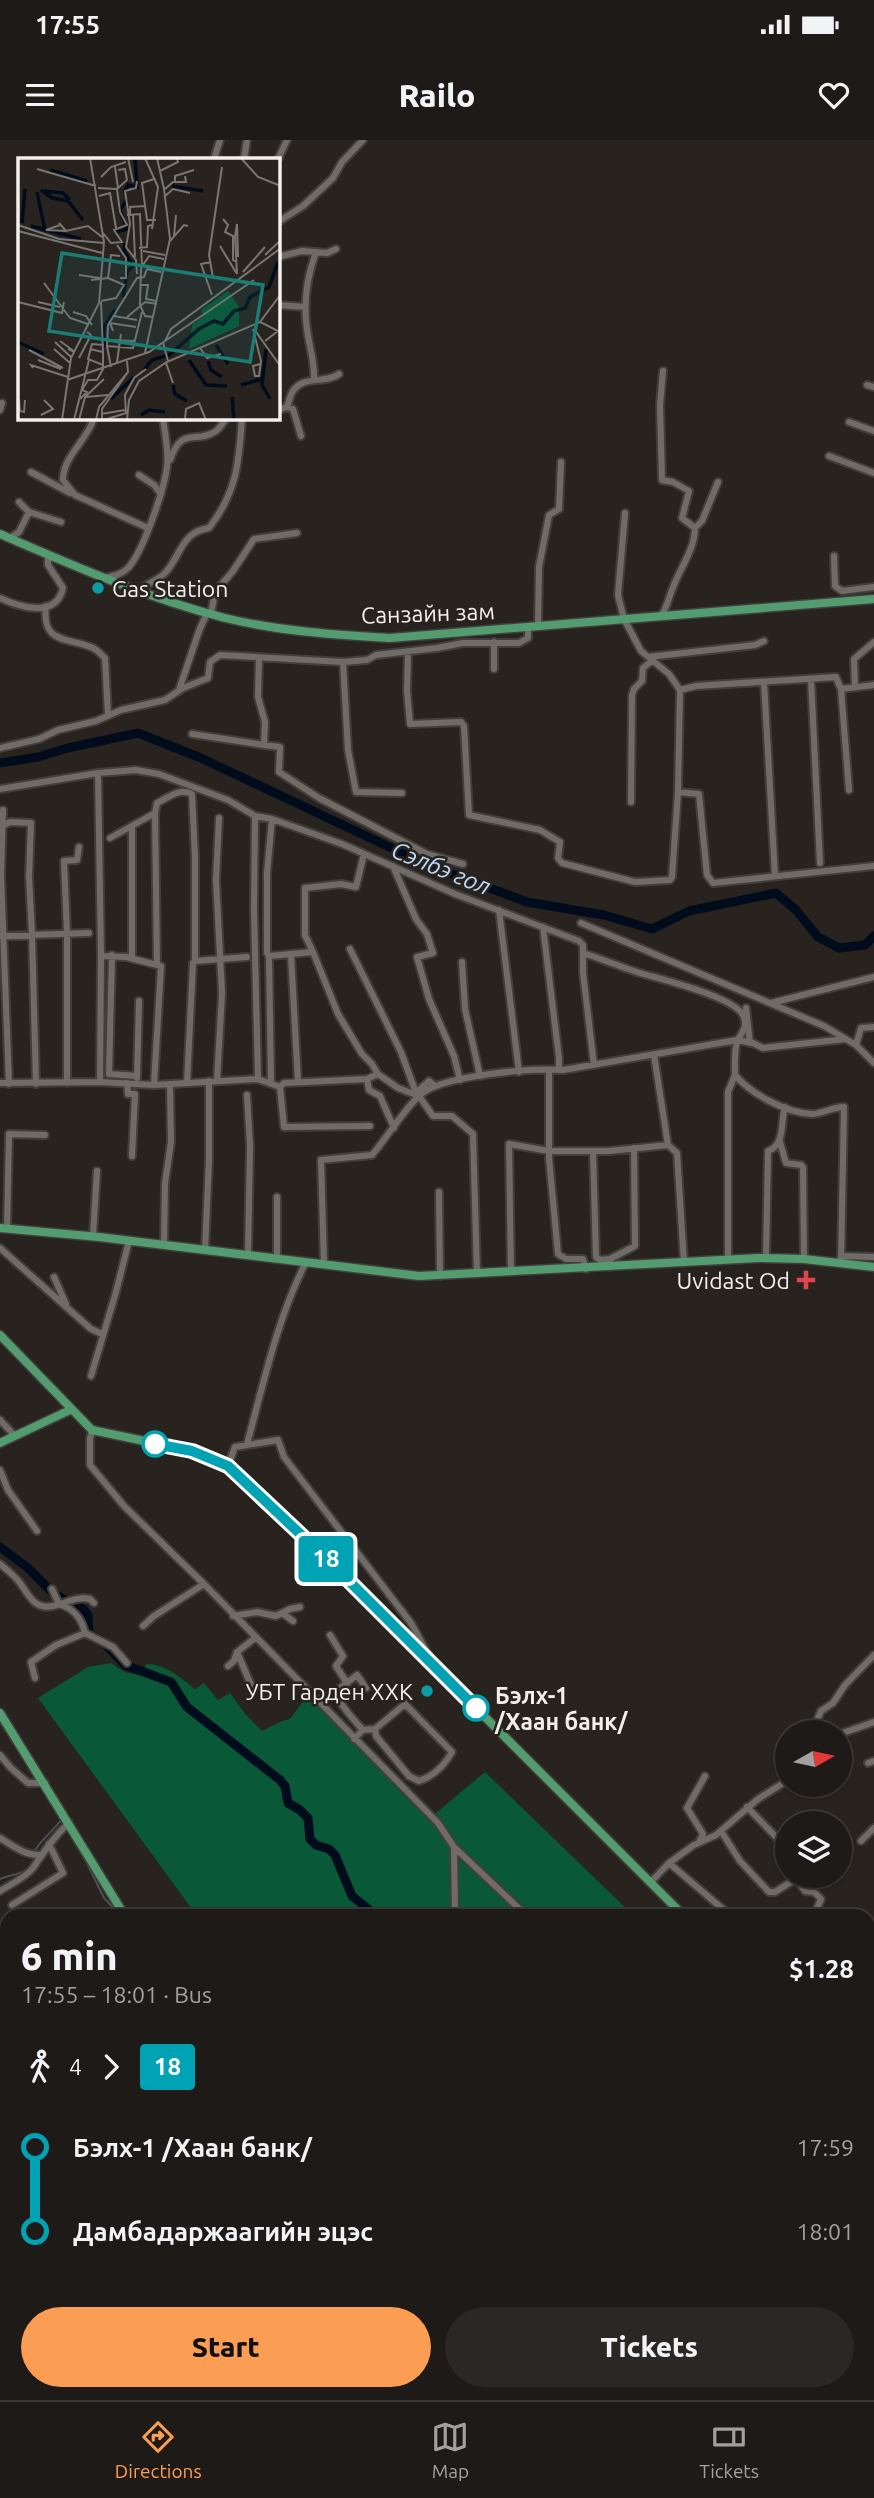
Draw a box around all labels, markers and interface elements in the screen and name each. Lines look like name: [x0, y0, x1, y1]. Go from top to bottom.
text: 17:55: [35, 10, 100, 39]
icon: menu: [21, 76, 59, 114]
icon: heart: [815, 76, 853, 114]
text: Railo: [398, 77, 476, 113]
inset map: [18, 158, 280, 420]
place label: Gas Station: [112, 576, 228, 601]
marker: Gas Station: [90, 580, 106, 596]
street label: Санзайн зам: [361, 598, 495, 628]
water label: Сэлбэ гол: [388, 836, 494, 900]
place label: Uvidast Od: [677, 1268, 790, 1293]
marker: Uvidast Od: [796, 1270, 816, 1290]
unlabelled marker: [142, 1431, 168, 1457]
line badge: 18: [294, 1536, 358, 1582]
text: 18: [312, 1545, 340, 1572]
place label: УБТ Гарден ХХК: [246, 1679, 413, 1704]
marker: УБТ Гарден ХХК: [419, 1683, 435, 1699]
place label: Бэлх-1 /Хаан банк/: [494, 1683, 629, 1734]
marker: Бэлх-1 /Хаан банк/: [463, 1695, 489, 1721]
north arrow: [775, 1720, 852, 1797]
map controls: [775, 1720, 852, 1888]
button: layers: [775, 1811, 852, 1888]
text: 6 min: [21, 1935, 118, 1977]
text: $1.28: [789, 1954, 854, 1983]
text: 17:55 – 18:01 · Bus: [21, 1982, 212, 2007]
icon: walk: [21, 2048, 59, 2086]
icon: forward: [92, 2048, 130, 2086]
text: 18: [154, 2053, 181, 2080]
text: 4: [69, 2054, 82, 2079]
text: Бэлх-1 /Хаан банк/: [73, 2133, 312, 2162]
text: 17:59: [796, 2135, 854, 2160]
text: Дамбадаржаагийн эцэс: [73, 2217, 373, 2246]
text: 18:01: [796, 2219, 854, 2244]
button: Start: [21, 2307, 431, 2387]
button: Tickets: [445, 2307, 854, 2387]
tab: Directions: [115, 2418, 202, 2482]
tab: Map: [431, 2418, 469, 2482]
tab: Tickets: [699, 2418, 759, 2482]

